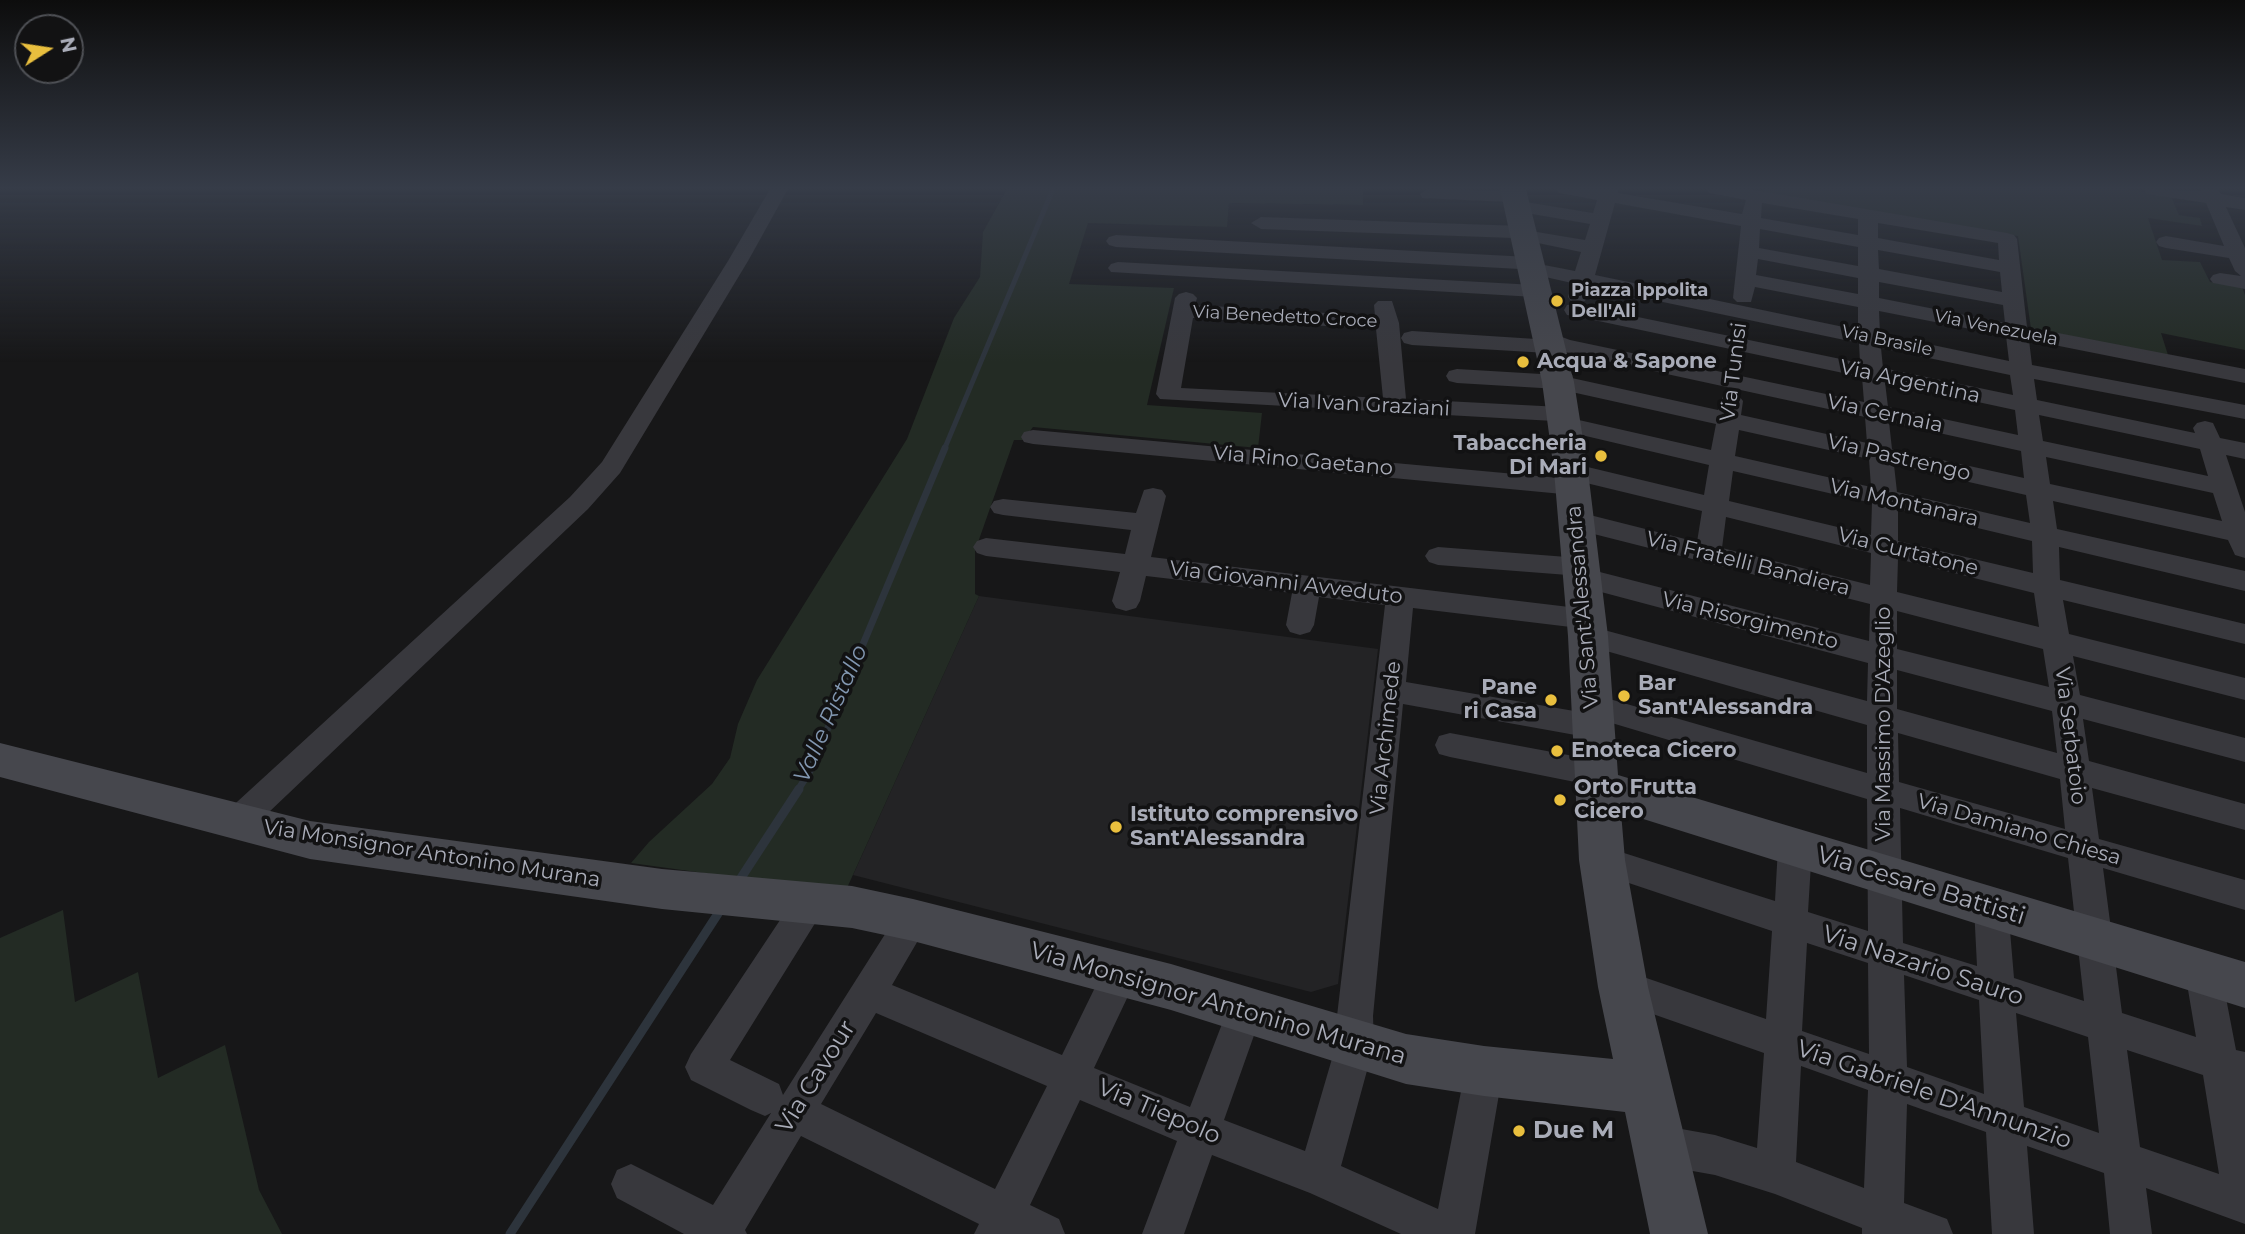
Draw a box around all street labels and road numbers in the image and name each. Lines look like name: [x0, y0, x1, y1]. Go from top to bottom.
street label: Via Benedetto Croce: [1192, 301, 1378, 333]
street label: Via Venezuela: [1932, 305, 2060, 351]
street label: Via Tunisi: [1715, 321, 1753, 423]
street label: Via Brasile: [1840, 321, 1934, 361]
street label: Via Argentina: [1837, 355, 1983, 409]
street label: Via Ivan Graziani: [1277, 388, 1451, 422]
street label: Via Cernaia: [1825, 389, 1945, 439]
street label: Via Pastrengo: [1825, 429, 1973, 487]
street label: Via Rino Gaetano: [1212, 441, 1394, 481]
street label: Via Montanara: [1827, 474, 1981, 532]
street label: Via Sant'Alessandra: [1562, 504, 1604, 710]
street label: Via Curtatone: [1835, 522, 1981, 582]
street label: Via Fratelli Bandiera: [1644, 526, 1852, 602]
street label: Via Giovanni Avveduto: [1168, 556, 1404, 610]
street label: Via Risorgimento: [1659, 587, 1841, 655]
street label: Via Massimo D'Azeglio: [1871, 607, 1897, 841]
street label: Via Archimede: [1365, 660, 1407, 816]
street label: Via Serbatoio: [2049, 666, 2091, 806]
street label: Via Damiano Chiesa: [1914, 789, 2124, 871]
street label: Via Monsignor Antonino Murana: [262, 815, 602, 893]
street label: Via Cesare Battisti: [1814, 841, 2028, 931]
street label: Via Nazario Sauro: [1819, 920, 2027, 1012]
street label: Via Monsignor Antonino Murana: [1027, 936, 1409, 1072]
street label: Via Cavour: [770, 1015, 862, 1139]
street label: Via Gabriele D'Annunzio: [1793, 1034, 2075, 1156]
street label: Via Tiepolo: [1093, 1073, 1225, 1151]

